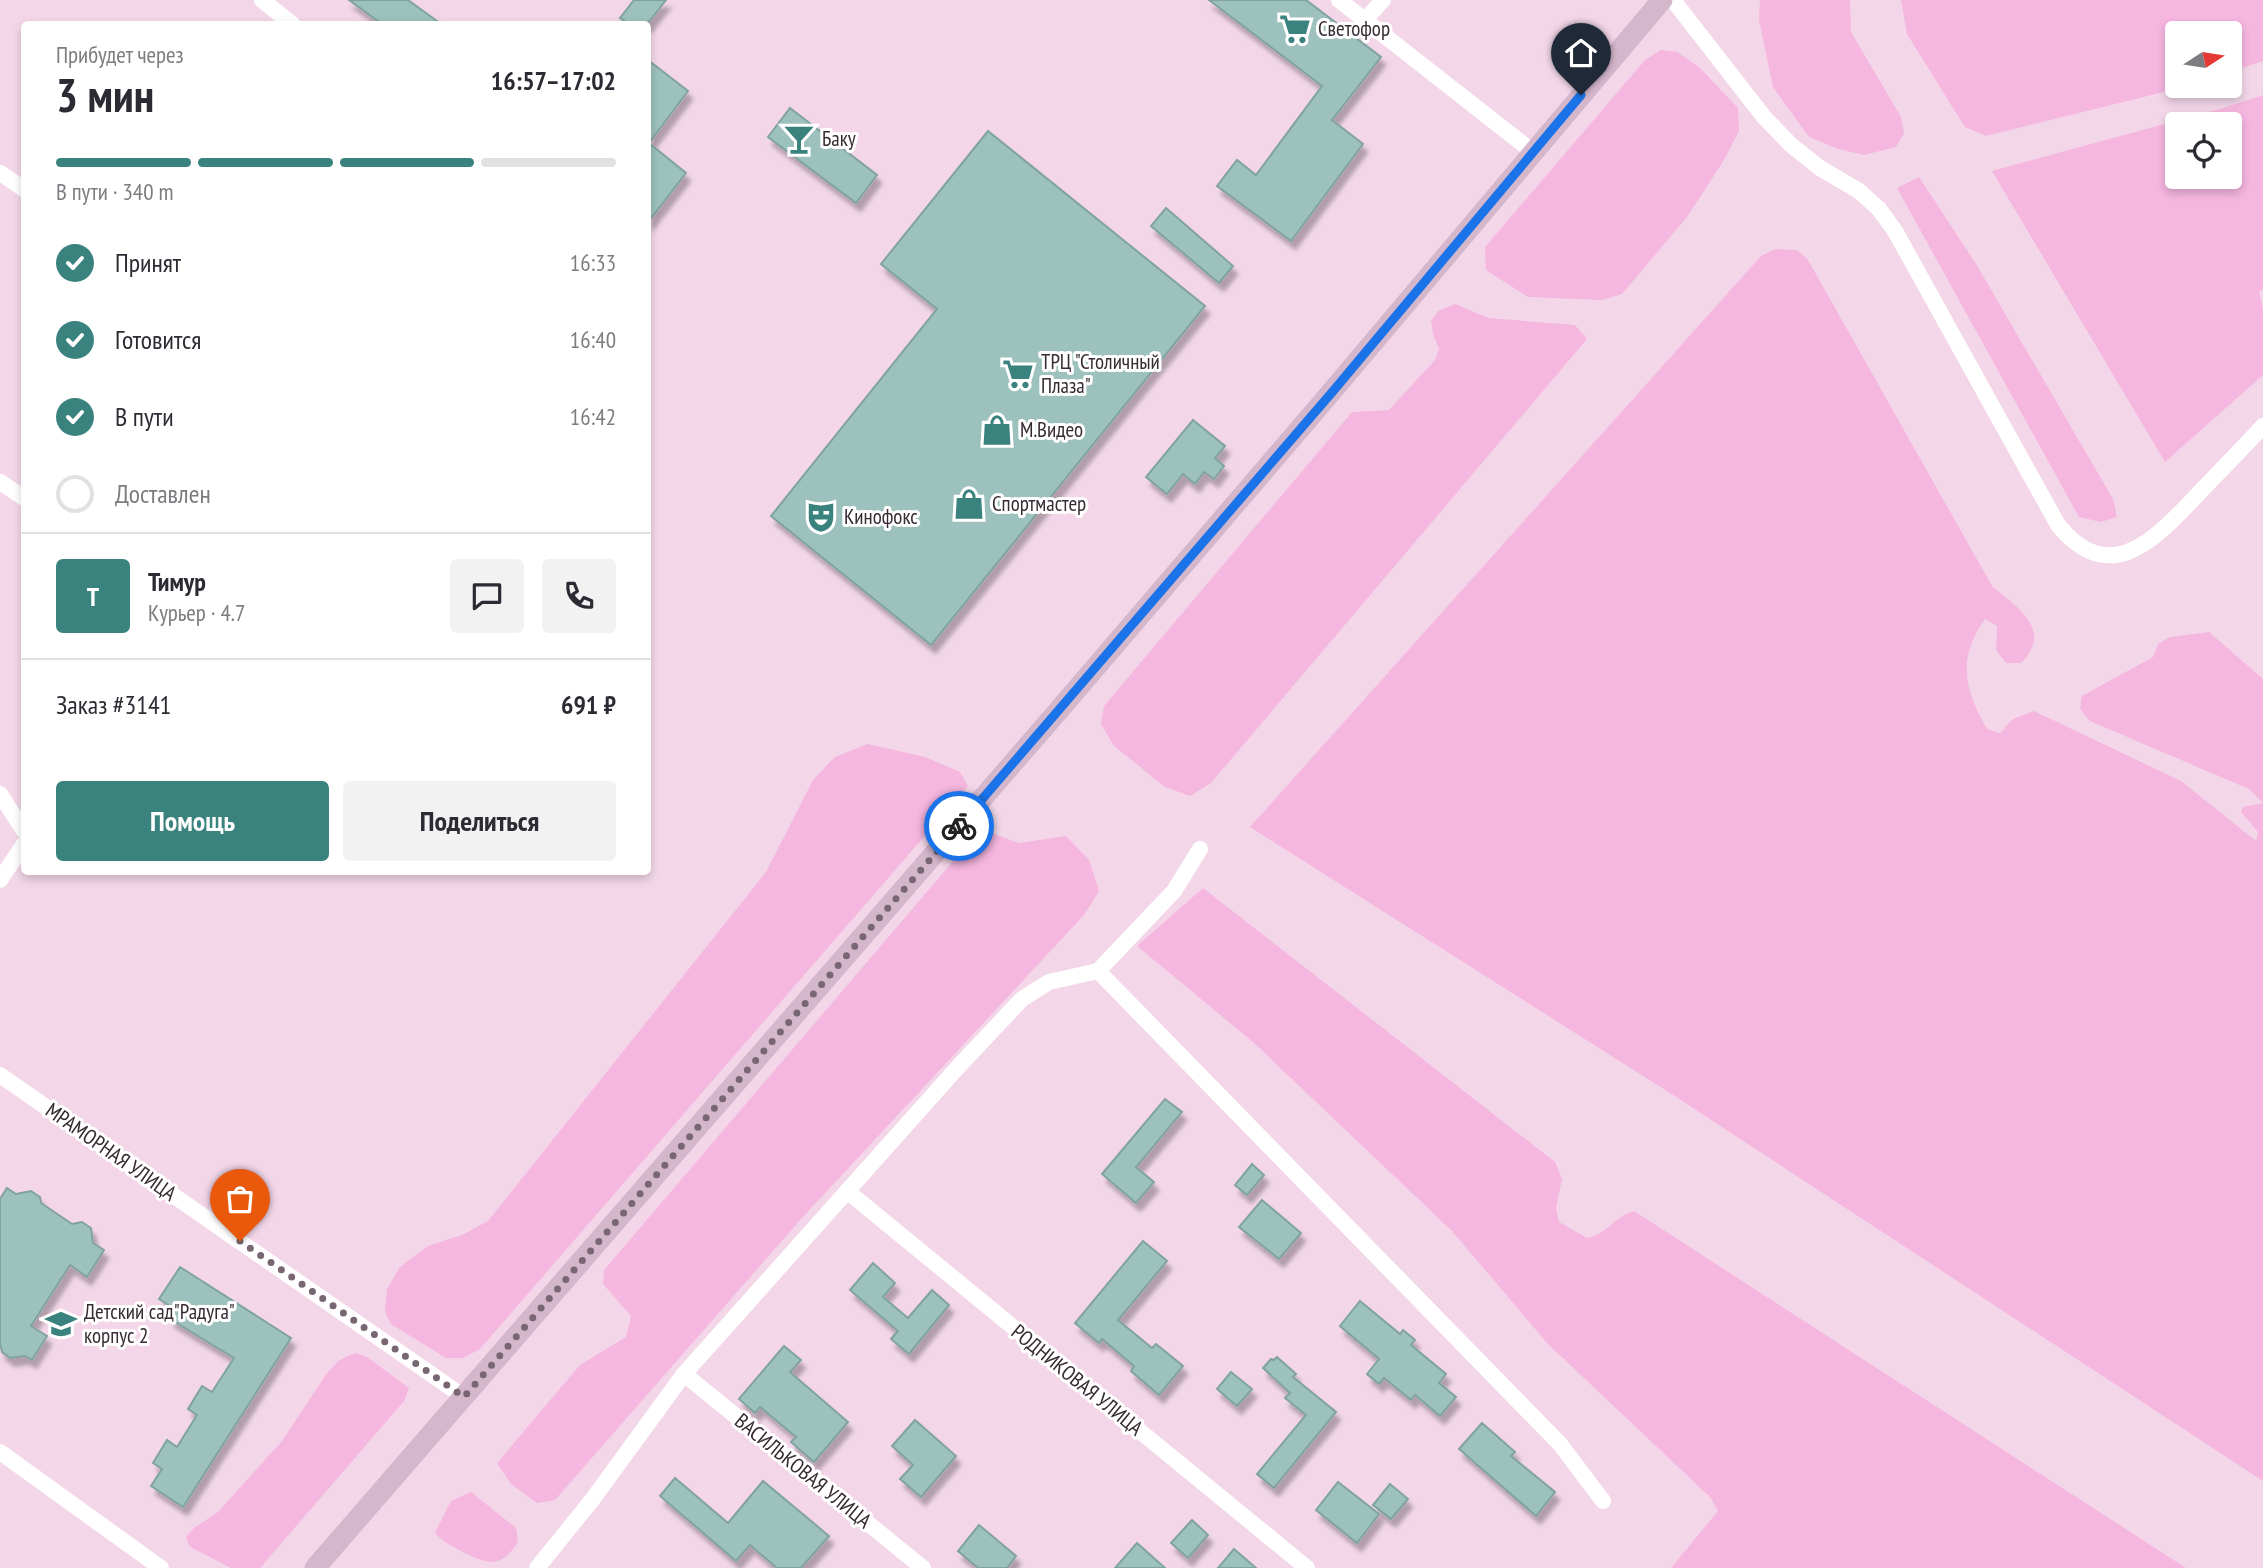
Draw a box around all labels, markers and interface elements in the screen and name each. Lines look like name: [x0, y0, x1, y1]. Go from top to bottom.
supermarket icon: Светофор: [1278, 12, 1312, 46]
place label: Светофор: [1318, 15, 1390, 42]
north arrow: [2165, 21, 2242, 98]
map controls: [2165, 21, 2242, 189]
pin: [1551, 23, 1611, 95]
icon: home: [1562, 34, 1600, 72]
text: Прибудет через: [56, 40, 184, 69]
text: 16:57–17:02: [491, 64, 616, 97]
text: 3 мин: [56, 65, 154, 125]
button: locate: [2165, 112, 2242, 189]
bar icon: Баку: [782, 122, 816, 156]
place label: Баку: [822, 125, 856, 152]
text: В пути · 340 m: [56, 177, 173, 206]
icon: check: [56, 244, 94, 282]
text: Принят: [115, 246, 181, 279]
text: 16:33: [570, 248, 616, 277]
icon: check: [56, 321, 94, 359]
text: Готовится: [115, 323, 201, 356]
text: 16:40: [570, 325, 616, 354]
place label: ТРЦ "Столичный Плаза": [1041, 348, 1160, 399]
supermarket icon: ТРЦ "Столичный Плаза": [1001, 357, 1035, 391]
icon: check: [56, 398, 94, 436]
text: В пути: [115, 400, 174, 433]
text: 16:42: [570, 402, 616, 431]
shop icon: М.Видео: [980, 413, 1014, 447]
place label: М.Видео: [1020, 416, 1083, 443]
text: Доставлен: [115, 477, 211, 510]
shop icon: Спортмастер: [952, 487, 986, 521]
place label: Спортмастер: [992, 490, 1086, 517]
theatre icon: Кинофокс: [804, 500, 838, 534]
place label: Кинофокс: [844, 503, 918, 530]
button: chat: [450, 559, 524, 633]
button: phone: [542, 559, 616, 633]
text: Тимур: [148, 565, 206, 598]
text: Т: [87, 580, 99, 613]
text: Курьер · 4.7: [148, 598, 245, 627]
text: Заказ #3141: [56, 688, 171, 721]
text: 691 ₽: [561, 688, 616, 721]
button: Помощь: [56, 781, 329, 861]
button: Поделиться: [343, 781, 616, 861]
courier: [924, 791, 994, 861]
icon: bike: [940, 807, 978, 845]
street label: МРАМОРНАЯ УЛИЦА: [41, 1096, 182, 1207]
pin: [210, 1169, 270, 1241]
icon: bag: [221, 1180, 259, 1218]
place label: Детский сад"Радуга" корпус 2: [84, 1298, 235, 1349]
school or university icon: Детский сад"Радуга" корпус 2: [44, 1307, 78, 1341]
street label: РОДНИКОВАЯ УЛИЦА: [1006, 1318, 1149, 1441]
street label: ВАСИЛЬКОВАЯ УЛИЦА: [729, 1407, 877, 1534]

